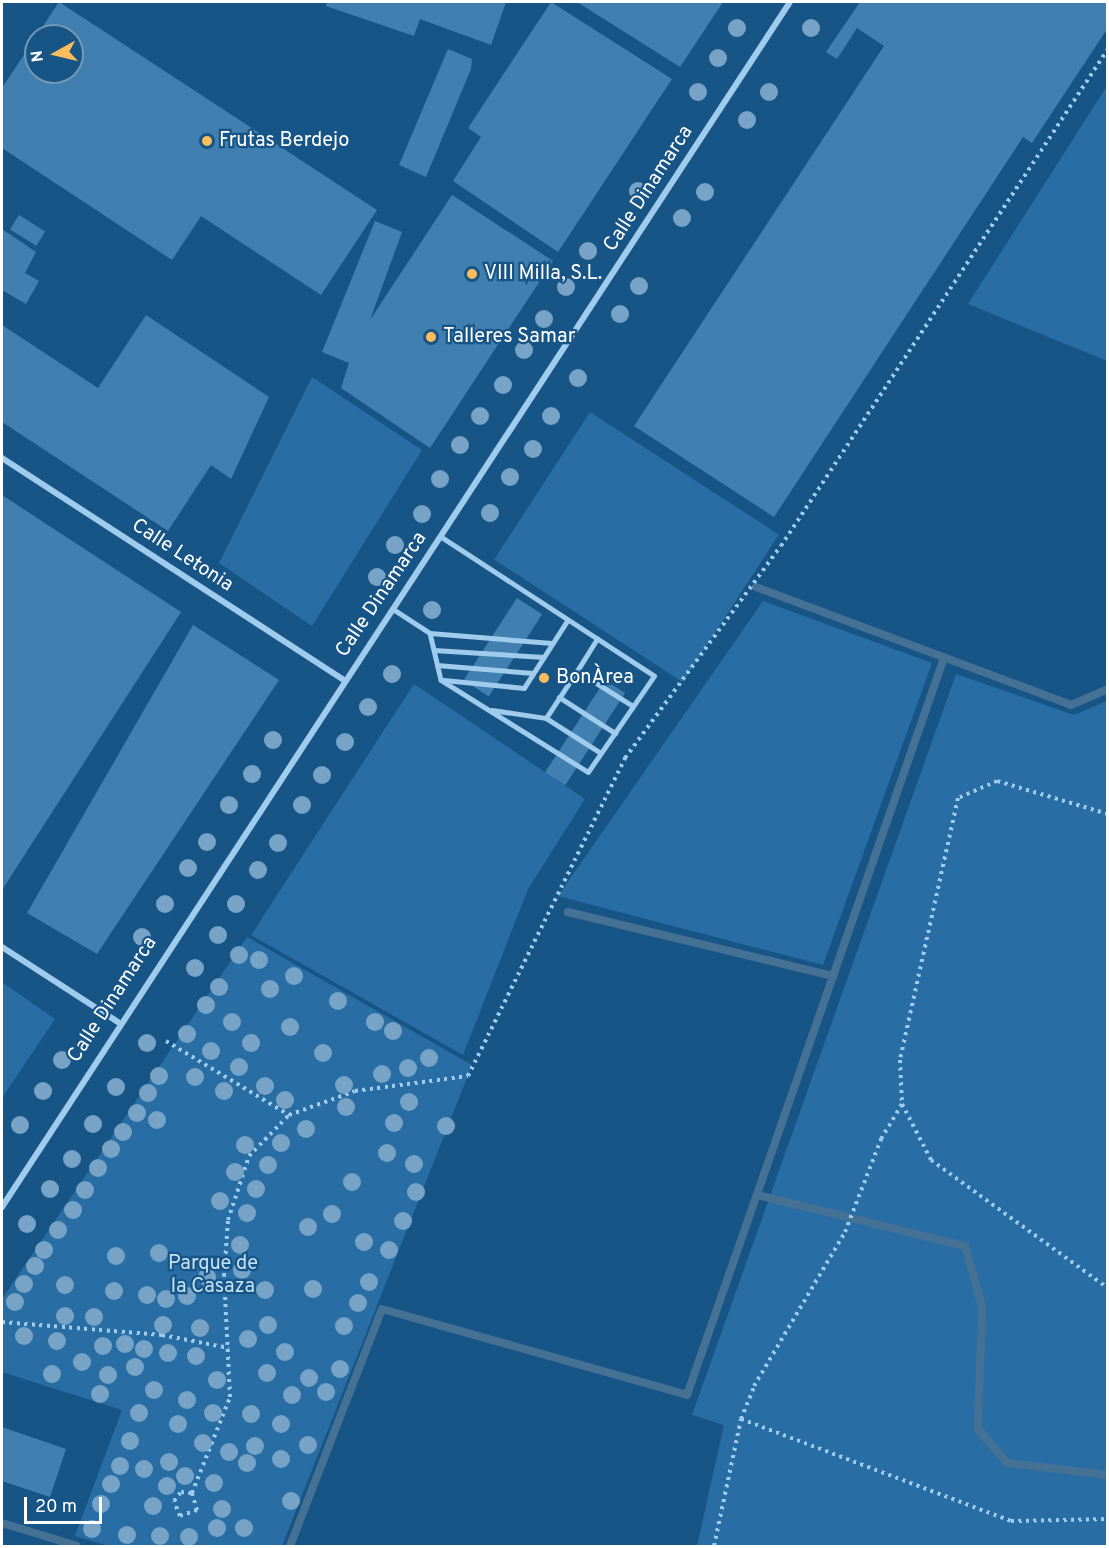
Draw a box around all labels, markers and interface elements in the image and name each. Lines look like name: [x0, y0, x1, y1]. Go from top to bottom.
north arrow: [24, 24, 84, 84]
text: N: [27, 49, 49, 63]
street label: Calle Dinamarca: [599, 121, 699, 257]
place label: Frutas Berdejo: [219, 129, 349, 153]
marker: Frutas Berdejo: [200, 134, 214, 148]
place label: VIII Milla, S.L.: [484, 262, 602, 286]
marker: VIII Milla, S.L.: [465, 267, 479, 281]
place label: Talleres Samar: [443, 325, 576, 349]
marker: Talleres Samar: [424, 330, 438, 344]
street label: Calle Letonia: [127, 514, 237, 598]
street label: Calle Dinamarca: [331, 528, 433, 662]
place label: BonÀrea: [556, 666, 634, 690]
marker: BonÀrea: [537, 671, 551, 685]
street label: Calle Dinamarca: [63, 932, 163, 1068]
park label: Parque de la Casaza: [168, 1252, 258, 1299]
scale bar: [27, 1485, 105, 1523]
text: 20 m: [35, 1496, 77, 1519]

